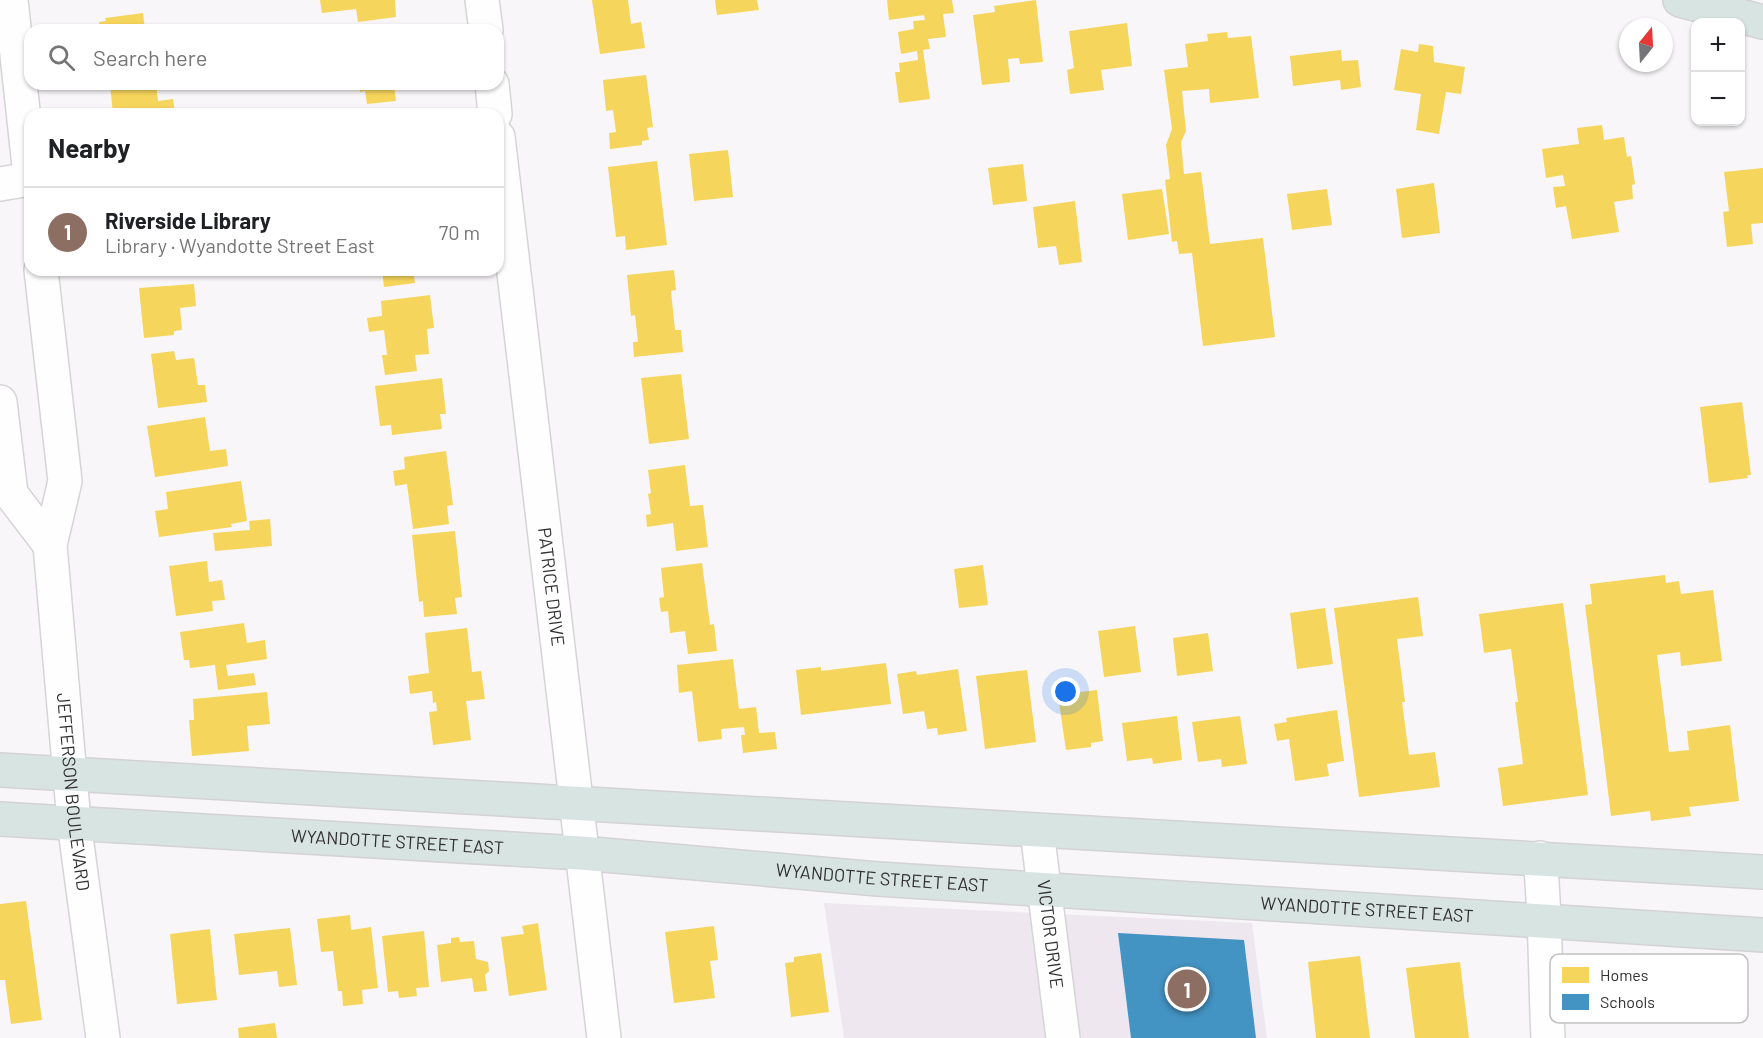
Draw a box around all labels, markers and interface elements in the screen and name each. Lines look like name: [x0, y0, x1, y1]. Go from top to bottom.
north arrow: [1619, 18, 1673, 72]
map controls: [1691, 18, 1745, 126]
button: +: [1691, 18, 1745, 72]
search box: [24, 24, 504, 90]
icon: search: [45, 41, 78, 74]
text: Search here: [93, 44, 207, 70]
button: −: [1691, 72, 1745, 126]
text: Nearby: [48, 132, 130, 163]
text: Riverside Library: [105, 207, 271, 233]
text: 1: [64, 220, 71, 244]
text: 70 m: [439, 220, 480, 244]
text: Library · Wyandotte Street East: [105, 233, 375, 257]
street label: PATRICE DRIVE: [534, 526, 570, 647]
your location: [1051, 677, 1080, 706]
street label: JEFFERSON BOULEVARD: [53, 692, 95, 892]
street label: WYANDOTTE STREET EAST: [290, 824, 504, 858]
street label: WYANDOTTE STREET EAST: [775, 858, 989, 896]
street label: VICTOR DRIVE: [1033, 878, 1069, 990]
street label: WYANDOTTE STREET EAST: [1260, 891, 1474, 927]
legend: [1550, 954, 1748, 1023]
text: Homes: [1600, 965, 1648, 984]
pin: 1: [1168, 966, 1206, 1012]
text: Schools: [1600, 992, 1655, 1011]

